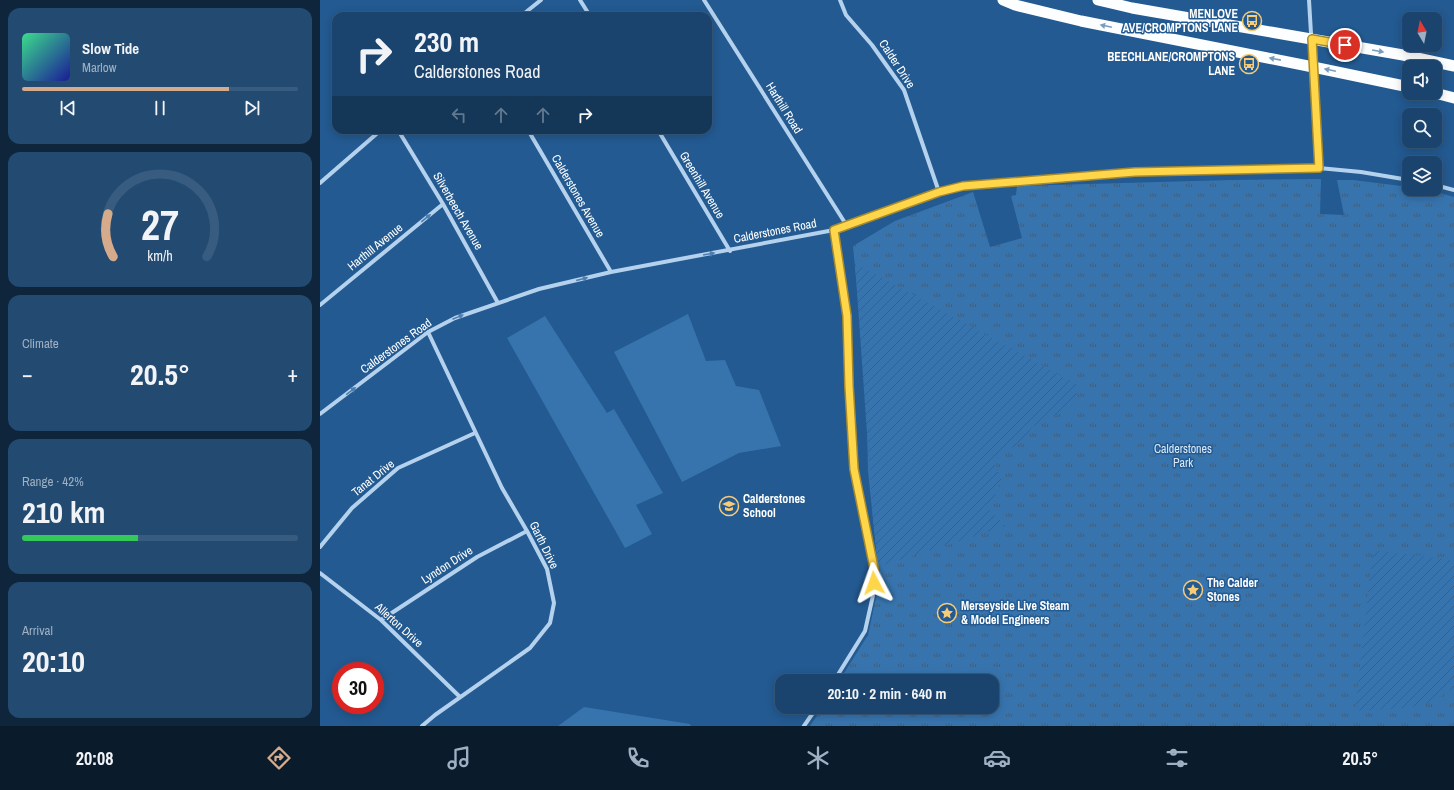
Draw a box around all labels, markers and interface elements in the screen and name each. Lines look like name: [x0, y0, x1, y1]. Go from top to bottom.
place label: MENLOVE AVE/CROMPTONS LANE: [1122, 6, 1238, 36]
bus stop icon: MENLOVE AVE/CROMPTONS LANE: [1241, 10, 1263, 32]
north arrow: [1402, 12, 1442, 52]
map controls: [1402, 12, 1442, 196]
text: 230 m: [414, 23, 479, 61]
one-way arrow: [1100, 23, 1112, 29]
icon: right: [348, 28, 400, 80]
pin: [1328, 28, 1362, 62]
icon: arrive: [1334, 34, 1356, 56]
street label: Calder Drive: [875, 36, 919, 92]
text: Slow Tide: [82, 38, 139, 59]
one-way arrow: [1372, 48, 1384, 54]
place label: BEECHLANE/CROMPTONS LANE: [1107, 49, 1235, 79]
bus stop icon: BEECHLANE/CROMPTONS LANE: [1238, 53, 1260, 75]
one-way arrow: [1268, 56, 1281, 62]
text: Marlow: [82, 59, 116, 76]
text: Calderstones Road: [414, 59, 540, 84]
button: sound: [1402, 60, 1442, 100]
one-way arrow: [1324, 67, 1336, 73]
street label: Harthill Road: [762, 79, 806, 137]
icon: previous: [57, 97, 79, 119]
icon: pause: [149, 97, 171, 119]
icon: next: [241, 97, 263, 119]
icon: left: [448, 104, 470, 126]
icon: ahead: [490, 104, 512, 126]
icon: ahead: [532, 104, 554, 126]
icon: right: [574, 104, 596, 126]
button: search: [1402, 108, 1442, 148]
street label: Greenhill Avenue: [676, 149, 728, 221]
street label: Calderstones Avenue: [548, 152, 608, 240]
button: layers: [1402, 156, 1442, 196]
street label: Silverbeech Avenue: [429, 169, 487, 253]
text: 27: [141, 197, 179, 253]
one-way arrow: [420, 214, 431, 223]
street label: Calderstones Road: [732, 215, 818, 247]
street label: Harthill Avenue: [344, 220, 406, 274]
text: km/h: [147, 246, 173, 265]
one-way arrow: [703, 251, 715, 257]
one-way arrow: [576, 276, 588, 282]
one-way arrow: [452, 314, 464, 320]
street label: Calderstones Road: [357, 315, 435, 377]
text: Climate: [22, 335, 59, 352]
text: 20.5°: [130, 354, 190, 394]
text: −: [22, 359, 33, 389]
text: +: [287, 359, 298, 389]
one-way arrow: [346, 387, 357, 395]
park label: Calderstones Park: [1154, 441, 1212, 471]
street label: Tanat Drive: [348, 456, 398, 500]
text: Range · 42%: [22, 473, 84, 490]
place label: Calderstones School: [743, 491, 806, 521]
text: 210 km: [22, 492, 105, 532]
school or university icon: Calderstones School: [718, 495, 740, 517]
street label: Garth Drive: [526, 519, 562, 571]
street label: Lyndon Drive: [418, 542, 476, 588]
position arrow: [853, 562, 895, 604]
place label: The Calder Stones: [1207, 575, 1258, 605]
place icon: The Calder Stones: [1182, 579, 1204, 601]
street label: Allerton Drive: [371, 598, 427, 651]
place label: Merseyside Live Steam & Model Engineers: [961, 598, 1070, 628]
place icon: Merseyside Live Steam & Model Engineers: [936, 602, 958, 624]
text: Arrival: [22, 622, 53, 639]
text: 20:10: [22, 641, 85, 681]
speed limit sign: 30: [332, 662, 384, 714]
text: 20:10 · 2 min · 640 m: [828, 683, 946, 704]
icon: directions: [265, 744, 293, 772]
icon: music: [445, 744, 473, 772]
icon: phone: [624, 744, 652, 772]
icon: climate: [804, 744, 832, 772]
icon: car: [983, 744, 1011, 772]
icon: filters: [1163, 744, 1191, 772]
text: 20:08: [76, 746, 114, 771]
text: 20.5°: [1342, 746, 1378, 771]

